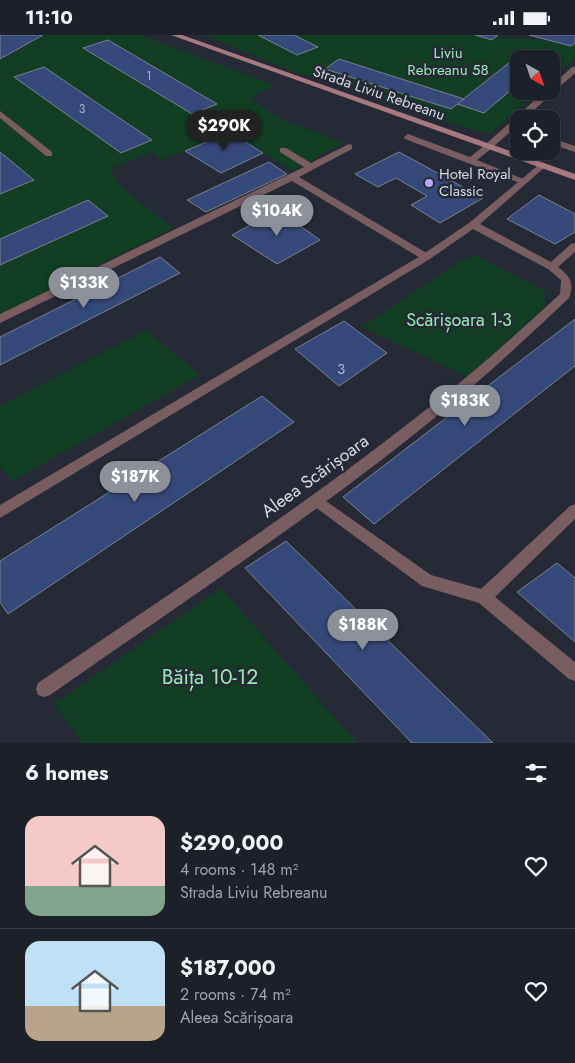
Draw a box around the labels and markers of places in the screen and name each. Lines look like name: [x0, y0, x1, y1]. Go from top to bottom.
pin: $290K: [189, 109, 259, 152]
place label: Hotel Royal Classic: [439, 163, 511, 202]
marker: Hotel Royal Classic: [423, 177, 435, 189]
pin: $104K: [242, 195, 312, 237]
pin: $133K: [49, 267, 119, 309]
pin: $183K: [430, 385, 500, 427]
pin: $187K: [100, 461, 170, 503]
pin: $188K: [328, 609, 398, 651]

